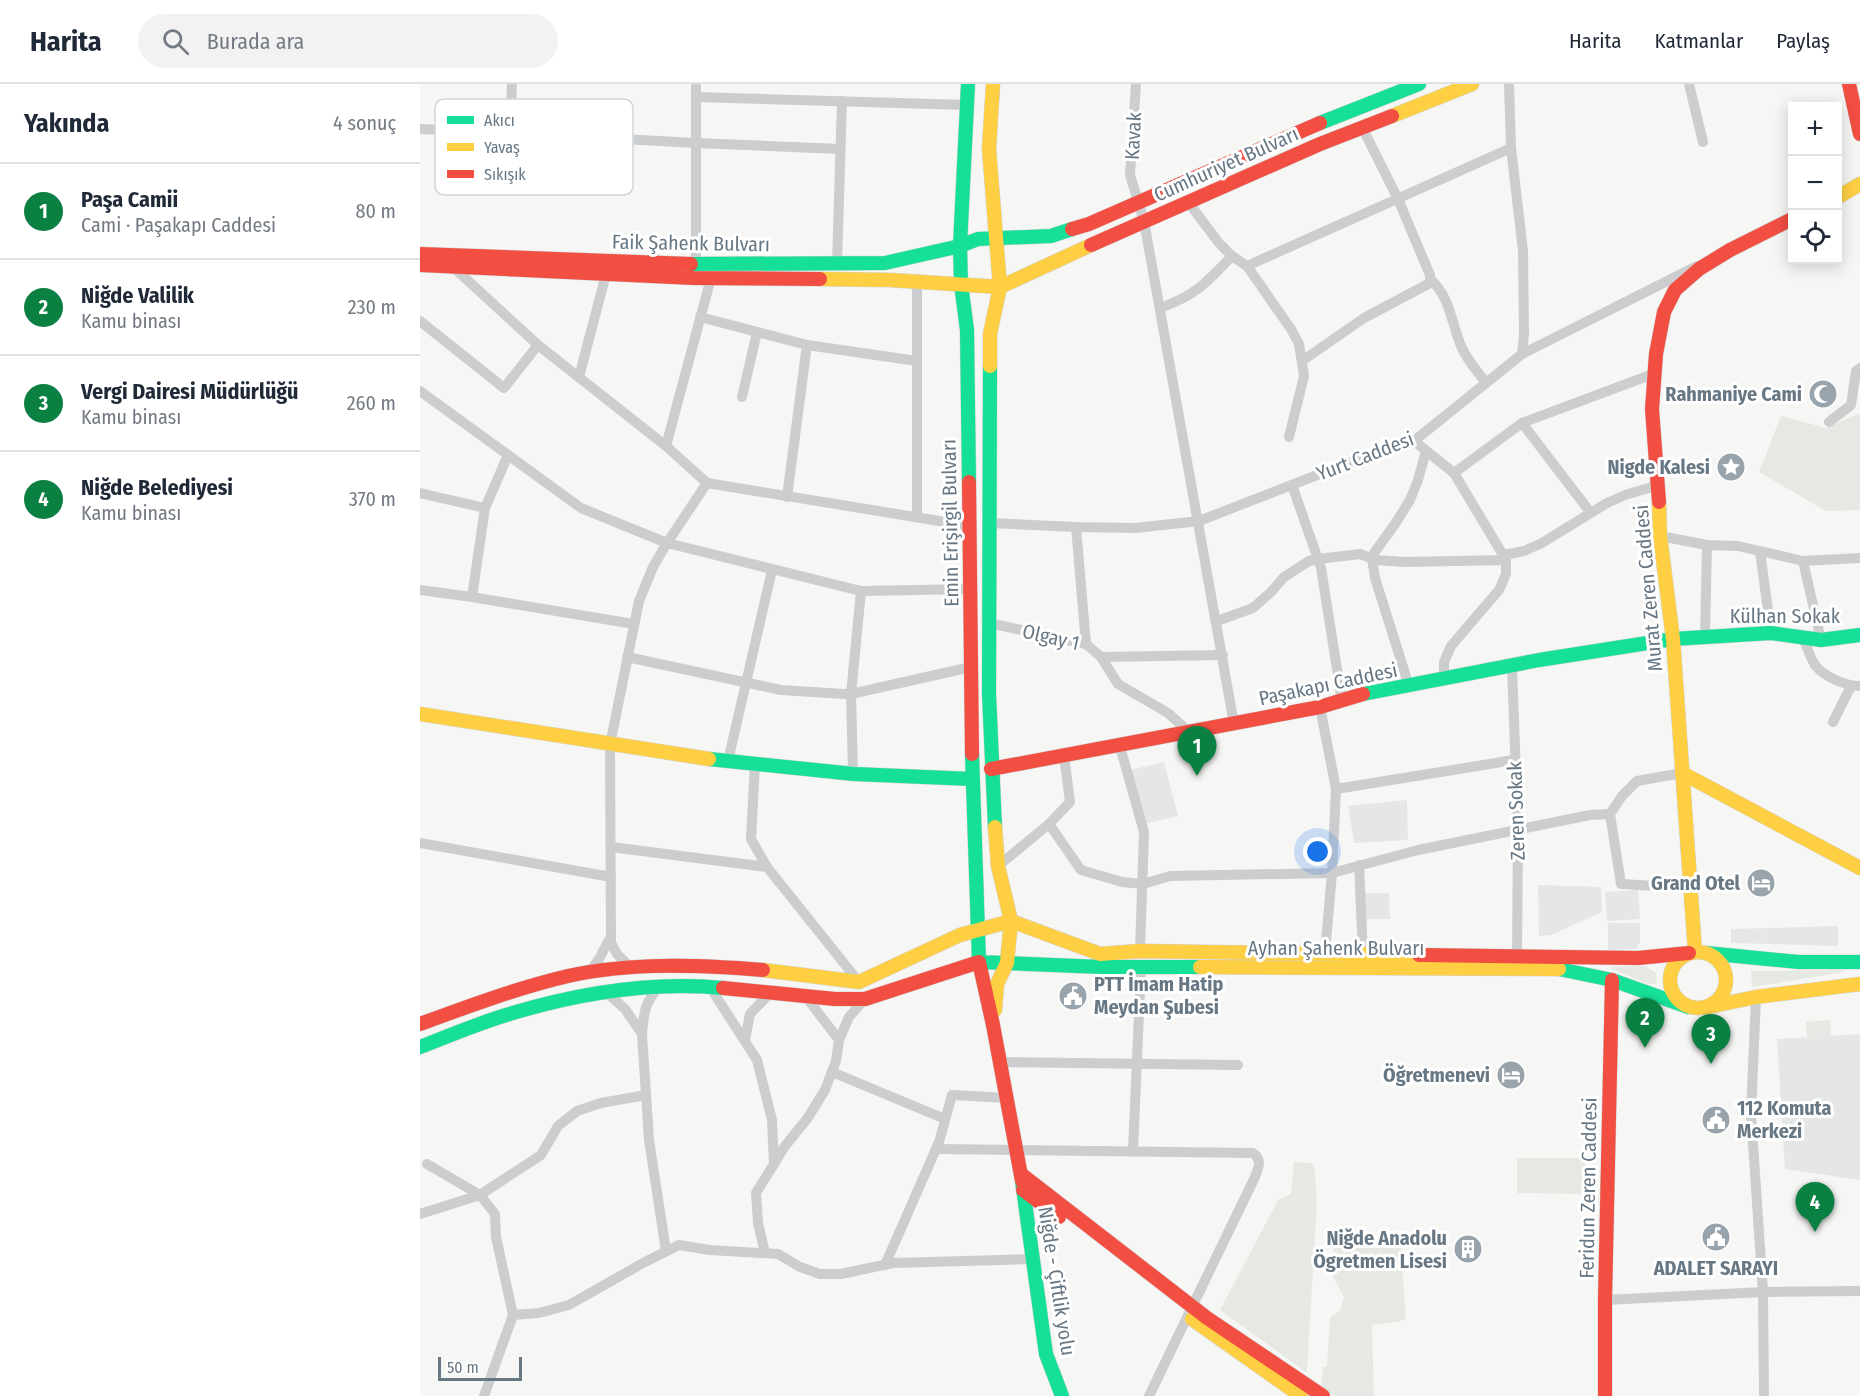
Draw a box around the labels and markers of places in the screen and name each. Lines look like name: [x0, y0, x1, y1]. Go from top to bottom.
mosque icon: Rahmaniye Cami: [1807, 378, 1839, 410]
place label: Rahmaniye Cami: [1665, 382, 1802, 406]
place icon: Nigde Kalesi: [1715, 451, 1747, 483]
place label: Nigde Kalesi: [1608, 455, 1710, 479]
pin: 1: [1178, 726, 1216, 776]
hotel icon: Grand Otel: [1745, 867, 1777, 899]
place label: Grand Otel: [1651, 871, 1741, 895]
place label: PTT İmam Hatip Meydan Şubesi: [1094, 972, 1223, 1020]
public building icon: PTT İmam Hatip Meydan Şubesi: [1057, 980, 1089, 1012]
pin: 2: [1626, 998, 1664, 1048]
pin: 3: [1692, 1014, 1730, 1064]
hotel icon: Öğretmenevi: [1495, 1059, 1527, 1091]
place label: Öğretmenevi: [1383, 1063, 1490, 1087]
place label: 112 Komuta Merkezi: [1737, 1096, 1831, 1143]
public building icon: 112 Komuta Merkezi: [1700, 1104, 1732, 1136]
pin: 4: [1796, 1182, 1834, 1232]
public building icon: ADALET SARAYI: [1700, 1221, 1732, 1253]
place label: Niğde Anadolu Ögretmen Lisesi: [1313, 1226, 1447, 1273]
building icon: Niğde Anadolu Ögretmen Lisesi: [1452, 1233, 1484, 1265]
place label: ADALET SARAYI: [1653, 1256, 1778, 1280]

